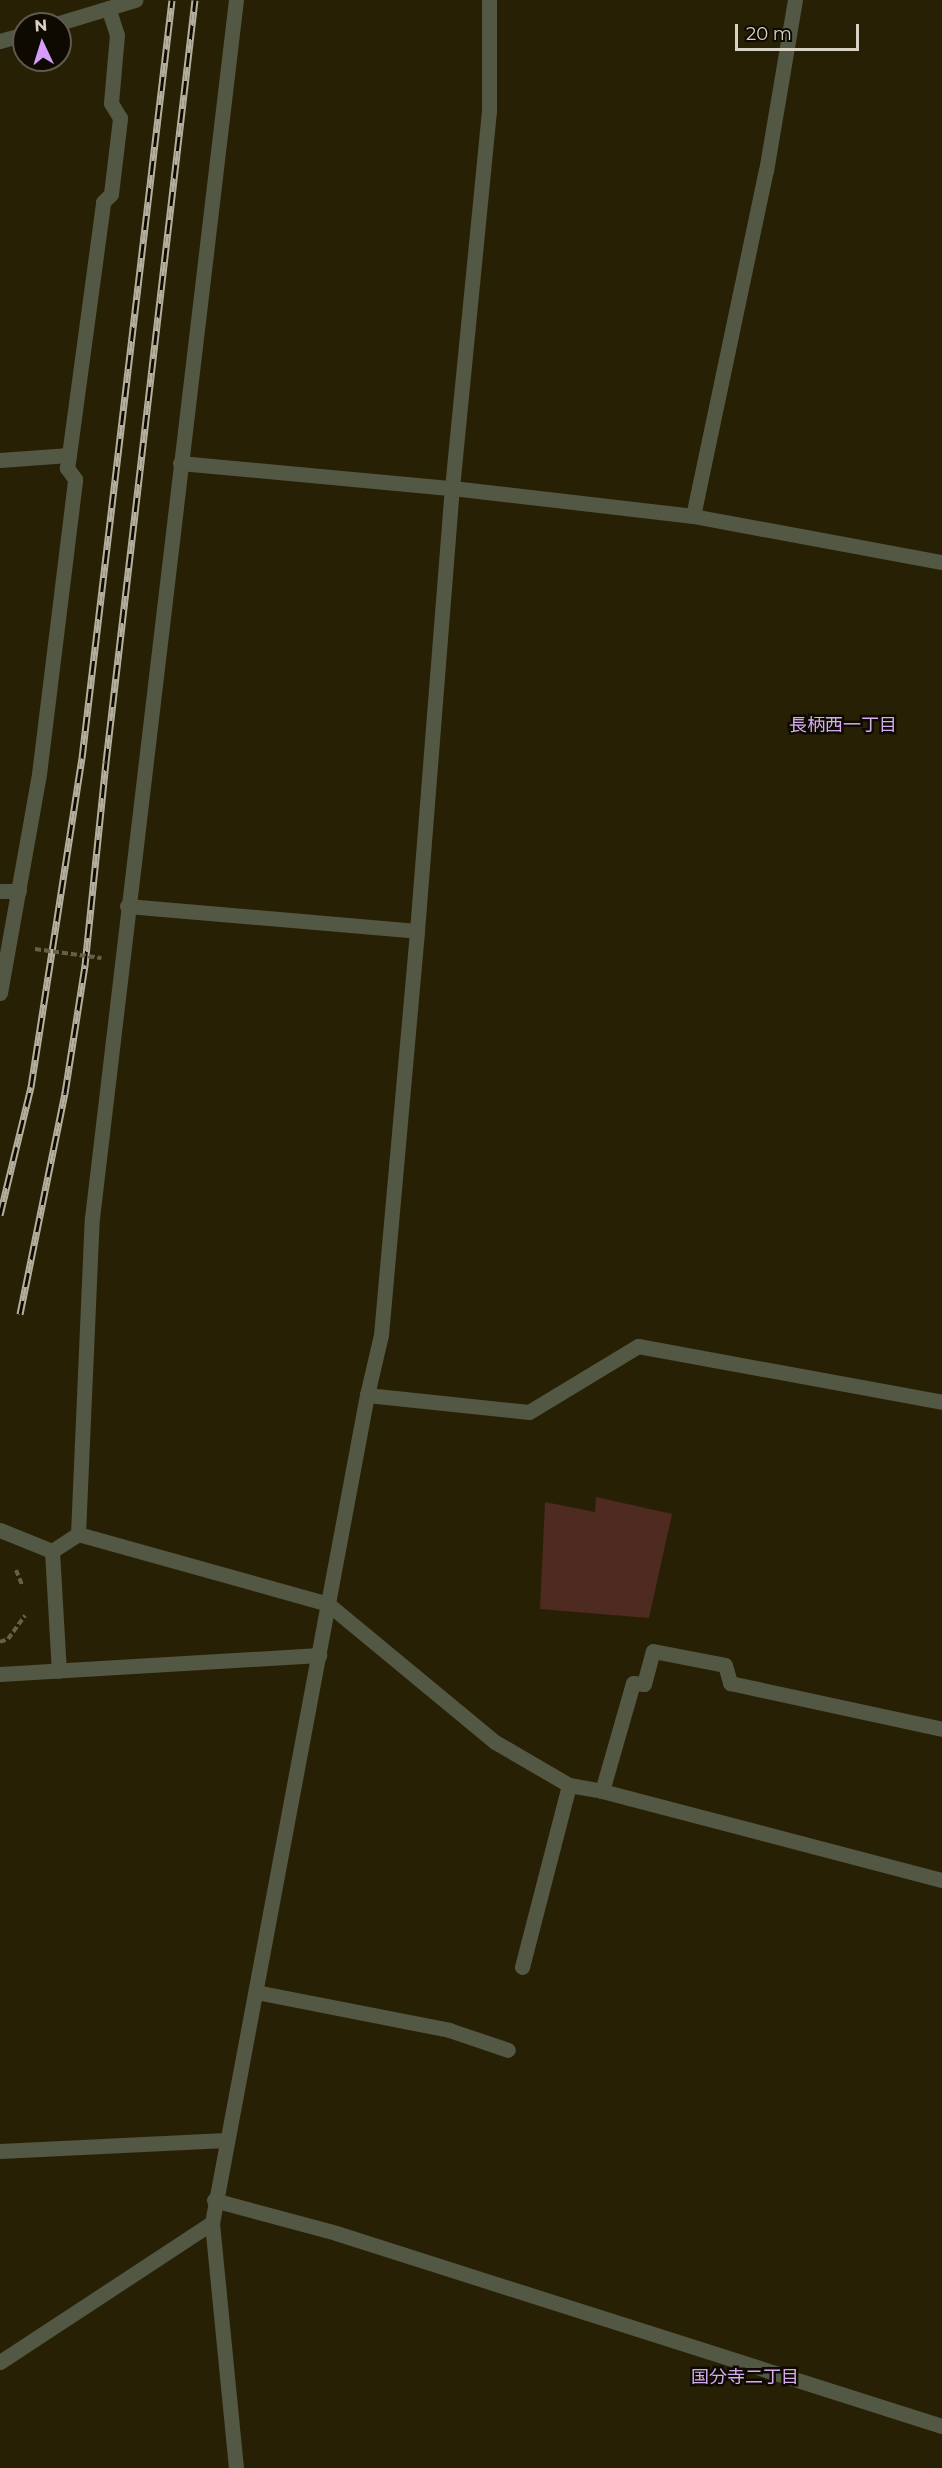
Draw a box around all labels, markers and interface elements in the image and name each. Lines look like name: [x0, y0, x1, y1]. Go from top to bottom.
north arrow: [12, 12, 72, 72]
scale bar: [738, 12, 862, 50]
text: N: [34, 16, 48, 35]
text: 20 m: [746, 23, 792, 45]
district label: 長柄西一丁目: [789, 714, 897, 736]
district label: 国分寺二丁目: [691, 2366, 799, 2388]

